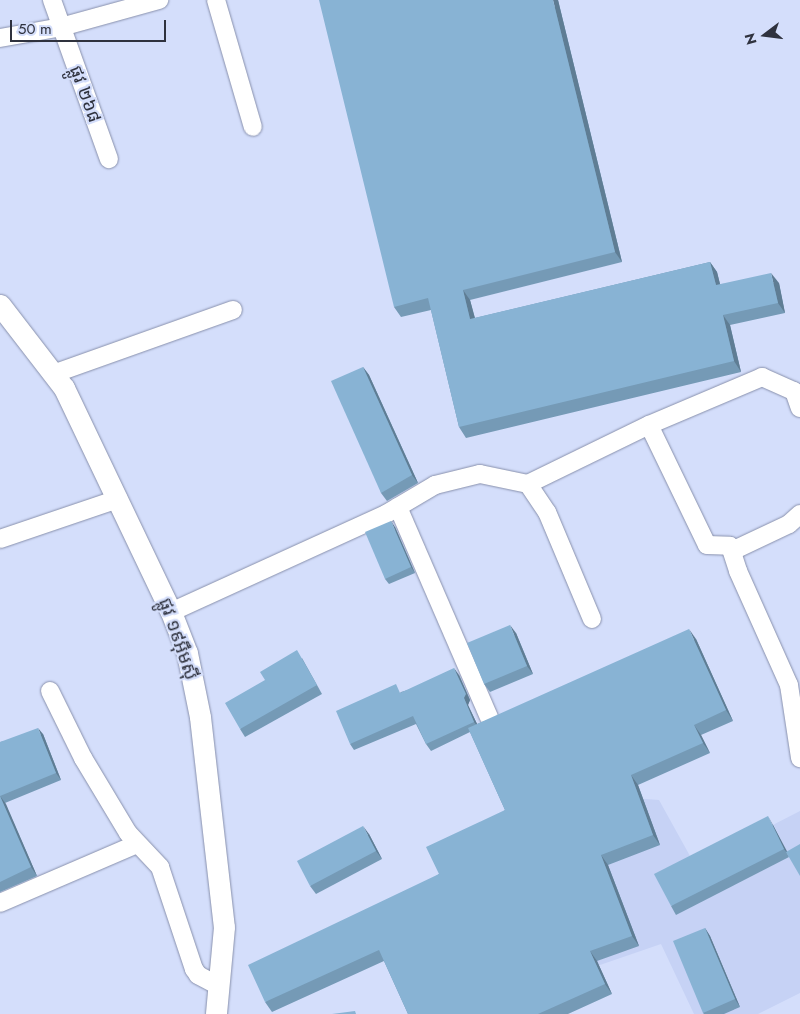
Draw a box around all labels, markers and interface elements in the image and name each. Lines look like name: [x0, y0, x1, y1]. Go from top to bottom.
scale bar: [12, 10, 169, 42]
north arrow: [740, 10, 790, 60]
text: 50 m: [18, 18, 52, 40]
text: N: [739, 31, 762, 47]
street label: ផ្លូវ ២៦៨: [65, 63, 105, 125]
street label: ផ្លូវ ១៩អ៊ឹមស៊ី: [154, 595, 202, 683]

